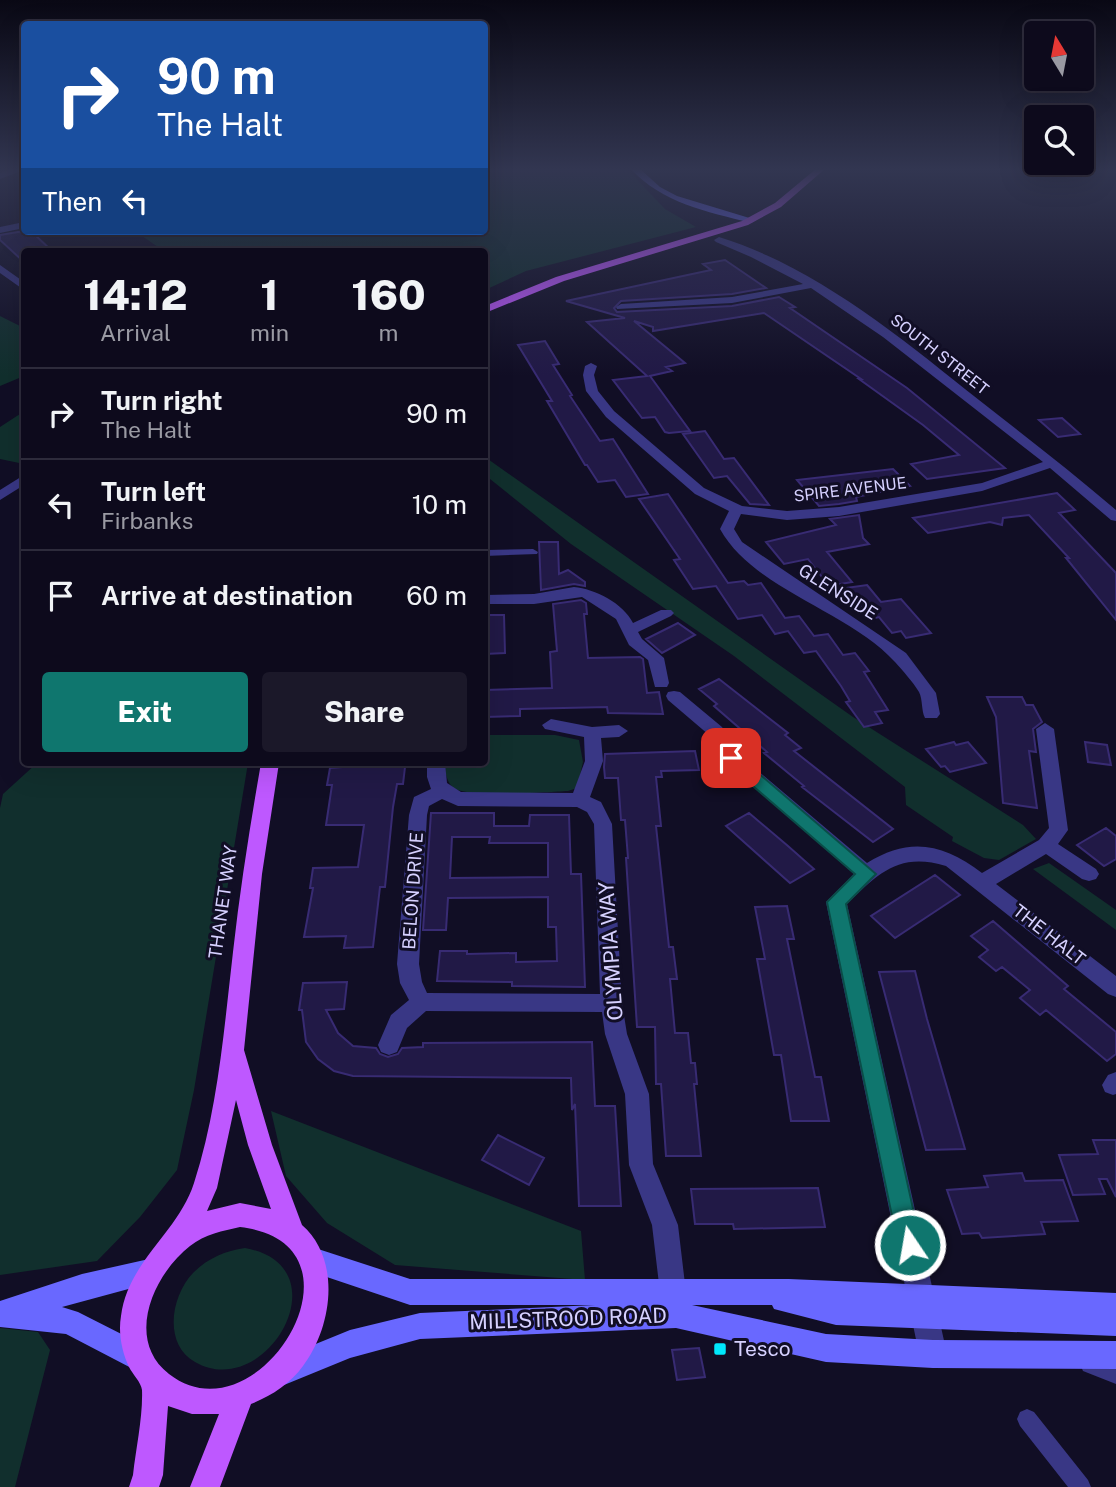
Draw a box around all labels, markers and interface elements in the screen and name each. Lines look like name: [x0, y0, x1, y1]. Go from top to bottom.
north arrow: [1024, 21, 1094, 91]
map controls: [1024, 21, 1094, 175]
text: 90 m: [157, 47, 276, 105]
icon: right: [42, 49, 133, 140]
button: search: [1024, 105, 1094, 175]
text: The Halt: [157, 106, 283, 143]
icon: left: [116, 182, 154, 220]
text: Then: [42, 186, 102, 217]
text: 14:12: [83, 270, 188, 319]
text: 1: [260, 270, 279, 319]
text: 160: [351, 270, 426, 319]
street label: SOUTH STREET: [887, 310, 993, 399]
text: Arrival: [100, 319, 171, 346]
text: min: [250, 319, 289, 346]
text: m: [379, 319, 398, 346]
text: Turn right: [101, 385, 223, 416]
icon: right: [42, 395, 80, 433]
text: 90 m: [406, 398, 467, 429]
text: The Halt: [101, 416, 192, 443]
street label: SPIRE AVENUE: [793, 473, 908, 506]
text: Turn left: [101, 476, 206, 507]
icon: left: [42, 486, 80, 524]
text: 10 m: [412, 489, 467, 520]
text: Firbanks: [101, 507, 193, 534]
street label: GLENSIDE: [795, 559, 882, 624]
icon: arrive: [42, 577, 80, 615]
text: Arrive at destination: [101, 580, 353, 611]
text: 60 m: [406, 580, 467, 611]
button: Exit: [42, 672, 248, 752]
button: Share: [262, 672, 467, 752]
pin: [701, 728, 761, 788]
icon: arrive: [712, 739, 750, 777]
street label: BELON DRIVE: [398, 832, 427, 950]
street label: THANET WAY: [204, 844, 241, 960]
street label: OLYMPIA WAY: [593, 880, 628, 1022]
street label: THE HALT: [1009, 900, 1090, 970]
position arrow: [873, 1208, 947, 1282]
street label: MILLSTROOD ROAD: [469, 1303, 667, 1334]
place label: Tesco: [734, 1336, 791, 1361]
marker: Tesco: [712, 1341, 728, 1357]

